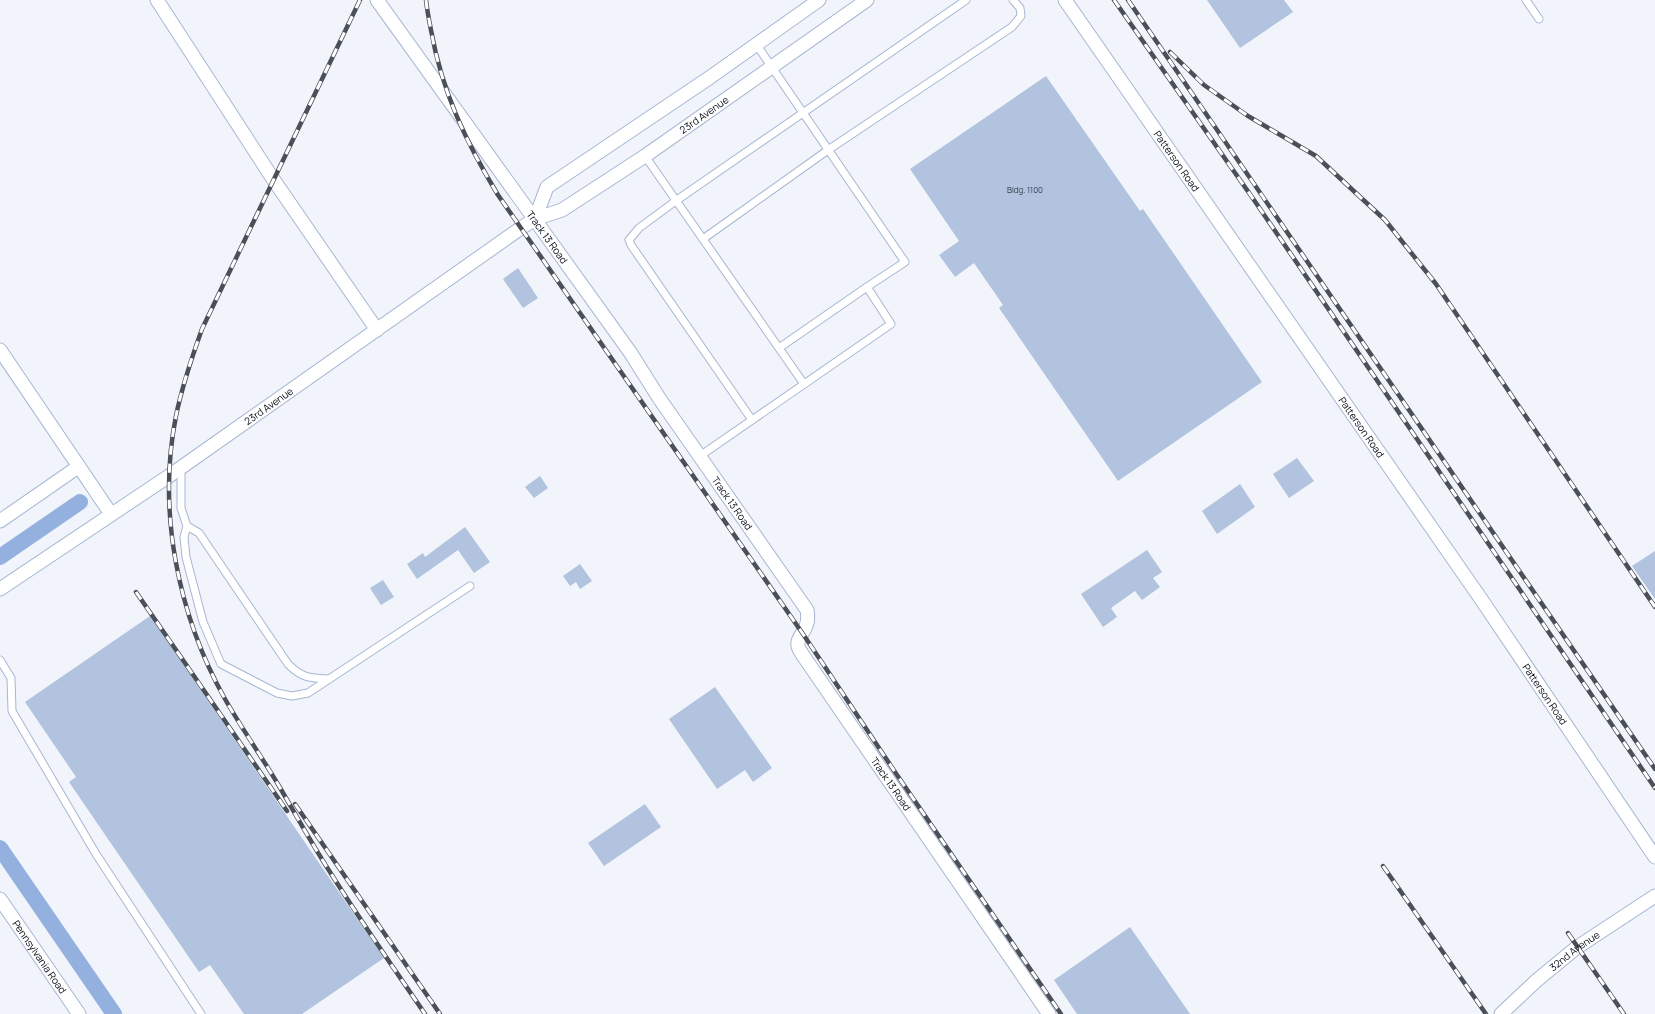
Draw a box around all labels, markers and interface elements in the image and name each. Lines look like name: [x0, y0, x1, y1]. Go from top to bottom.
street label: 23rd Avenue: [677, 92, 731, 137]
street label: Patterson Road: [1151, 128, 1203, 194]
house number: Bldg. 1100: [1007, 184, 1043, 195]
street label: Track 13 Road: [524, 208, 571, 266]
street label: 23rd Avenue: [241, 384, 296, 428]
street label: Patterson Road: [1336, 394, 1388, 460]
street label: Track 13 Road: [709, 474, 756, 533]
street label: Patterson Road: [1520, 661, 1571, 727]
street label: Track 13 Road: [868, 754, 914, 813]
street label: Pennsylvania Road: [9, 917, 70, 996]
street label: 32nd Avenue: [1546, 927, 1602, 974]

